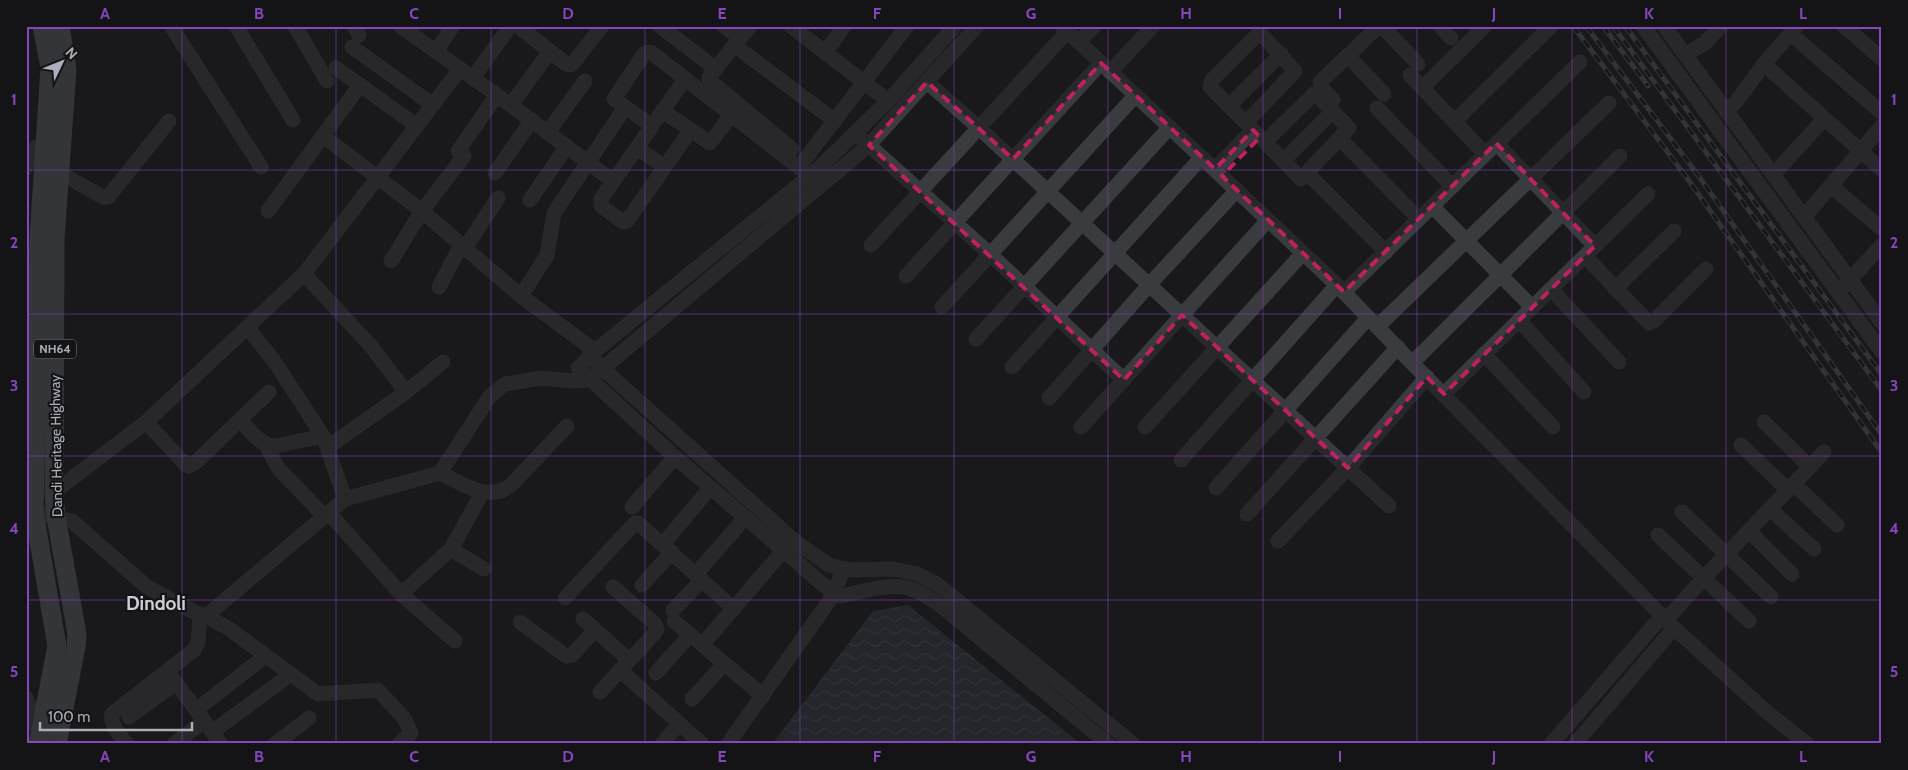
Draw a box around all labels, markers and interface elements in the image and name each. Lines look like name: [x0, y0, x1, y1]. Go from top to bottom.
text: A: [100, 4, 110, 23]
text: B: [254, 4, 264, 23]
text: C: [409, 4, 419, 23]
text: D: [562, 4, 574, 23]
text: E: [717, 4, 727, 23]
text: F: [873, 4, 882, 23]
text: G: [1026, 4, 1036, 23]
text: H: [1180, 4, 1192, 23]
text: I: [1338, 4, 1342, 23]
text: J: [1491, 4, 1496, 23]
text: K: [1644, 4, 1654, 23]
text: L: [1799, 4, 1807, 23]
north arrow: [38, 38, 88, 88]
text: N: [62, 43, 81, 63]
text: 1: [11, 90, 17, 109]
text: 1: [1891, 90, 1897, 109]
text: 2: [10, 233, 18, 252]
text: 2: [1890, 233, 1898, 252]
road number: NH64: [34, 339, 76, 358]
street label: Dandi Heritage Highway: [46, 375, 66, 517]
text: 3: [10, 376, 18, 395]
text: 3: [1890, 376, 1898, 395]
text: 4: [9, 519, 19, 538]
text: 4: [1889, 519, 1899, 538]
district label: Dindoli: [126, 592, 186, 615]
text: 5: [10, 662, 18, 681]
text: 5: [1890, 662, 1898, 681]
scale bar: [40, 700, 192, 732]
text: 100 m: [48, 708, 90, 726]
text: A: [100, 747, 110, 766]
text: B: [254, 747, 264, 766]
text: C: [409, 747, 419, 766]
text: D: [562, 747, 574, 766]
text: E: [717, 747, 727, 766]
text: F: [873, 747, 882, 766]
text: G: [1026, 747, 1036, 766]
text: H: [1180, 747, 1192, 766]
text: I: [1338, 747, 1342, 766]
text: J: [1491, 747, 1496, 766]
text: K: [1644, 747, 1654, 766]
text: L: [1799, 747, 1807, 766]

